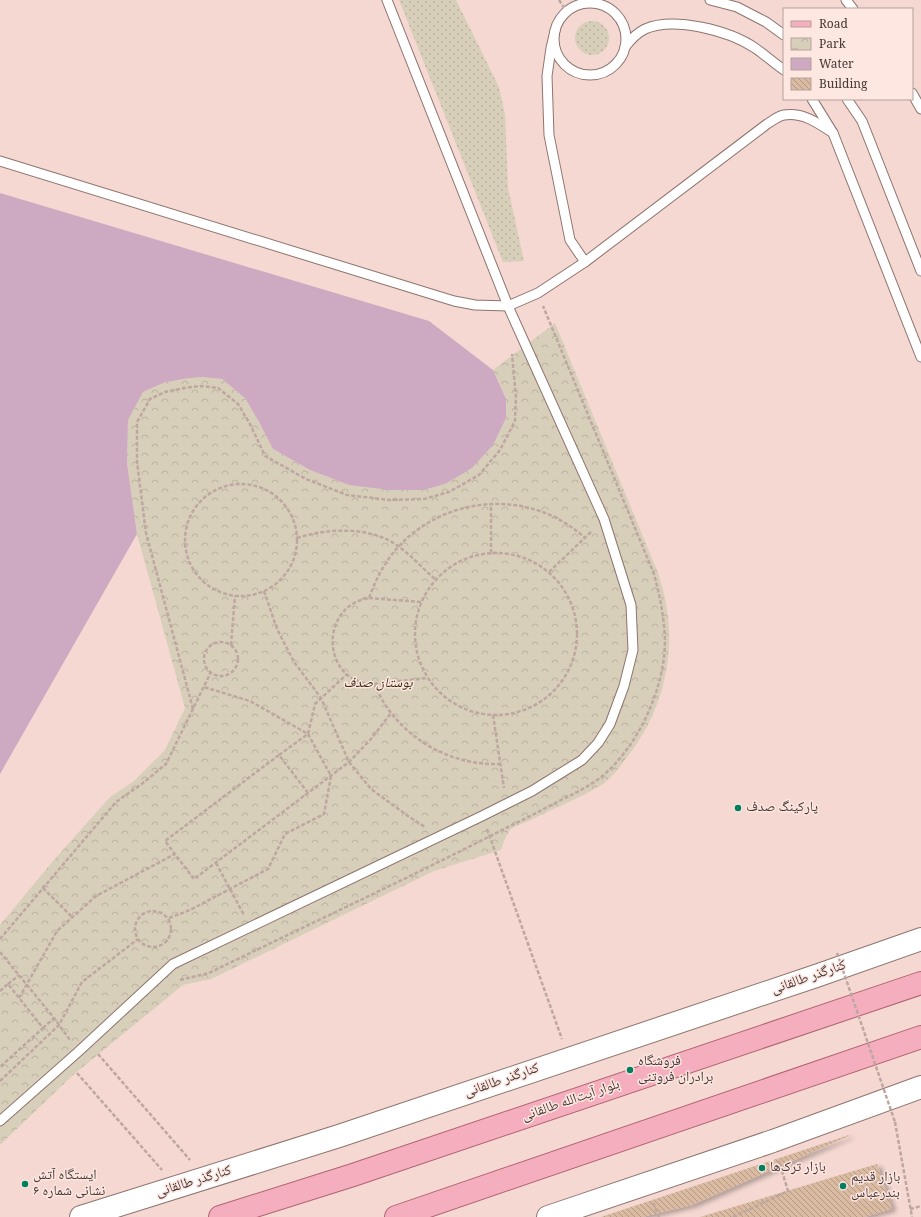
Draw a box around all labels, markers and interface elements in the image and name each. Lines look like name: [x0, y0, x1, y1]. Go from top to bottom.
legend: [783, 8, 913, 100]
text: Road: [819, 15, 849, 36]
text: Park: [819, 35, 847, 56]
text: Water: [819, 55, 854, 76]
text: Building: [819, 75, 868, 96]
park label: بوستان صدف: [343, 672, 413, 696]
place label: پارکینگ صدف: [746, 796, 818, 820]
marker: پارکینگ صدف: [733, 803, 743, 813]
street label: کنارگذر طالقانی: [768, 954, 850, 1002]
place label: فروشگاه برادران فروتنی: [638, 1050, 713, 1090]
street label: کنارگذر طالقانی: [461, 1057, 543, 1105]
marker: فروشگاه برادران فروتنی: [625, 1065, 635, 1075]
street label: بلوار آیت‌الله طالقانی: [519, 1073, 624, 1129]
place label: بازار ترک‌ها: [770, 1156, 826, 1180]
street label: کنارگذر طالقانی: [153, 1159, 235, 1205]
marker: بازار ترک‌ها: [757, 1163, 767, 1173]
place label: ایستگاه آتش نشانی شماره ۶: [33, 1164, 105, 1204]
place label: بازار قدیم بندرعباس: [851, 1166, 900, 1206]
marker: ایستگاه آتش نشانی شماره ۶: [20, 1179, 30, 1189]
marker: بازار قدیم بندرعباس: [838, 1181, 848, 1191]

